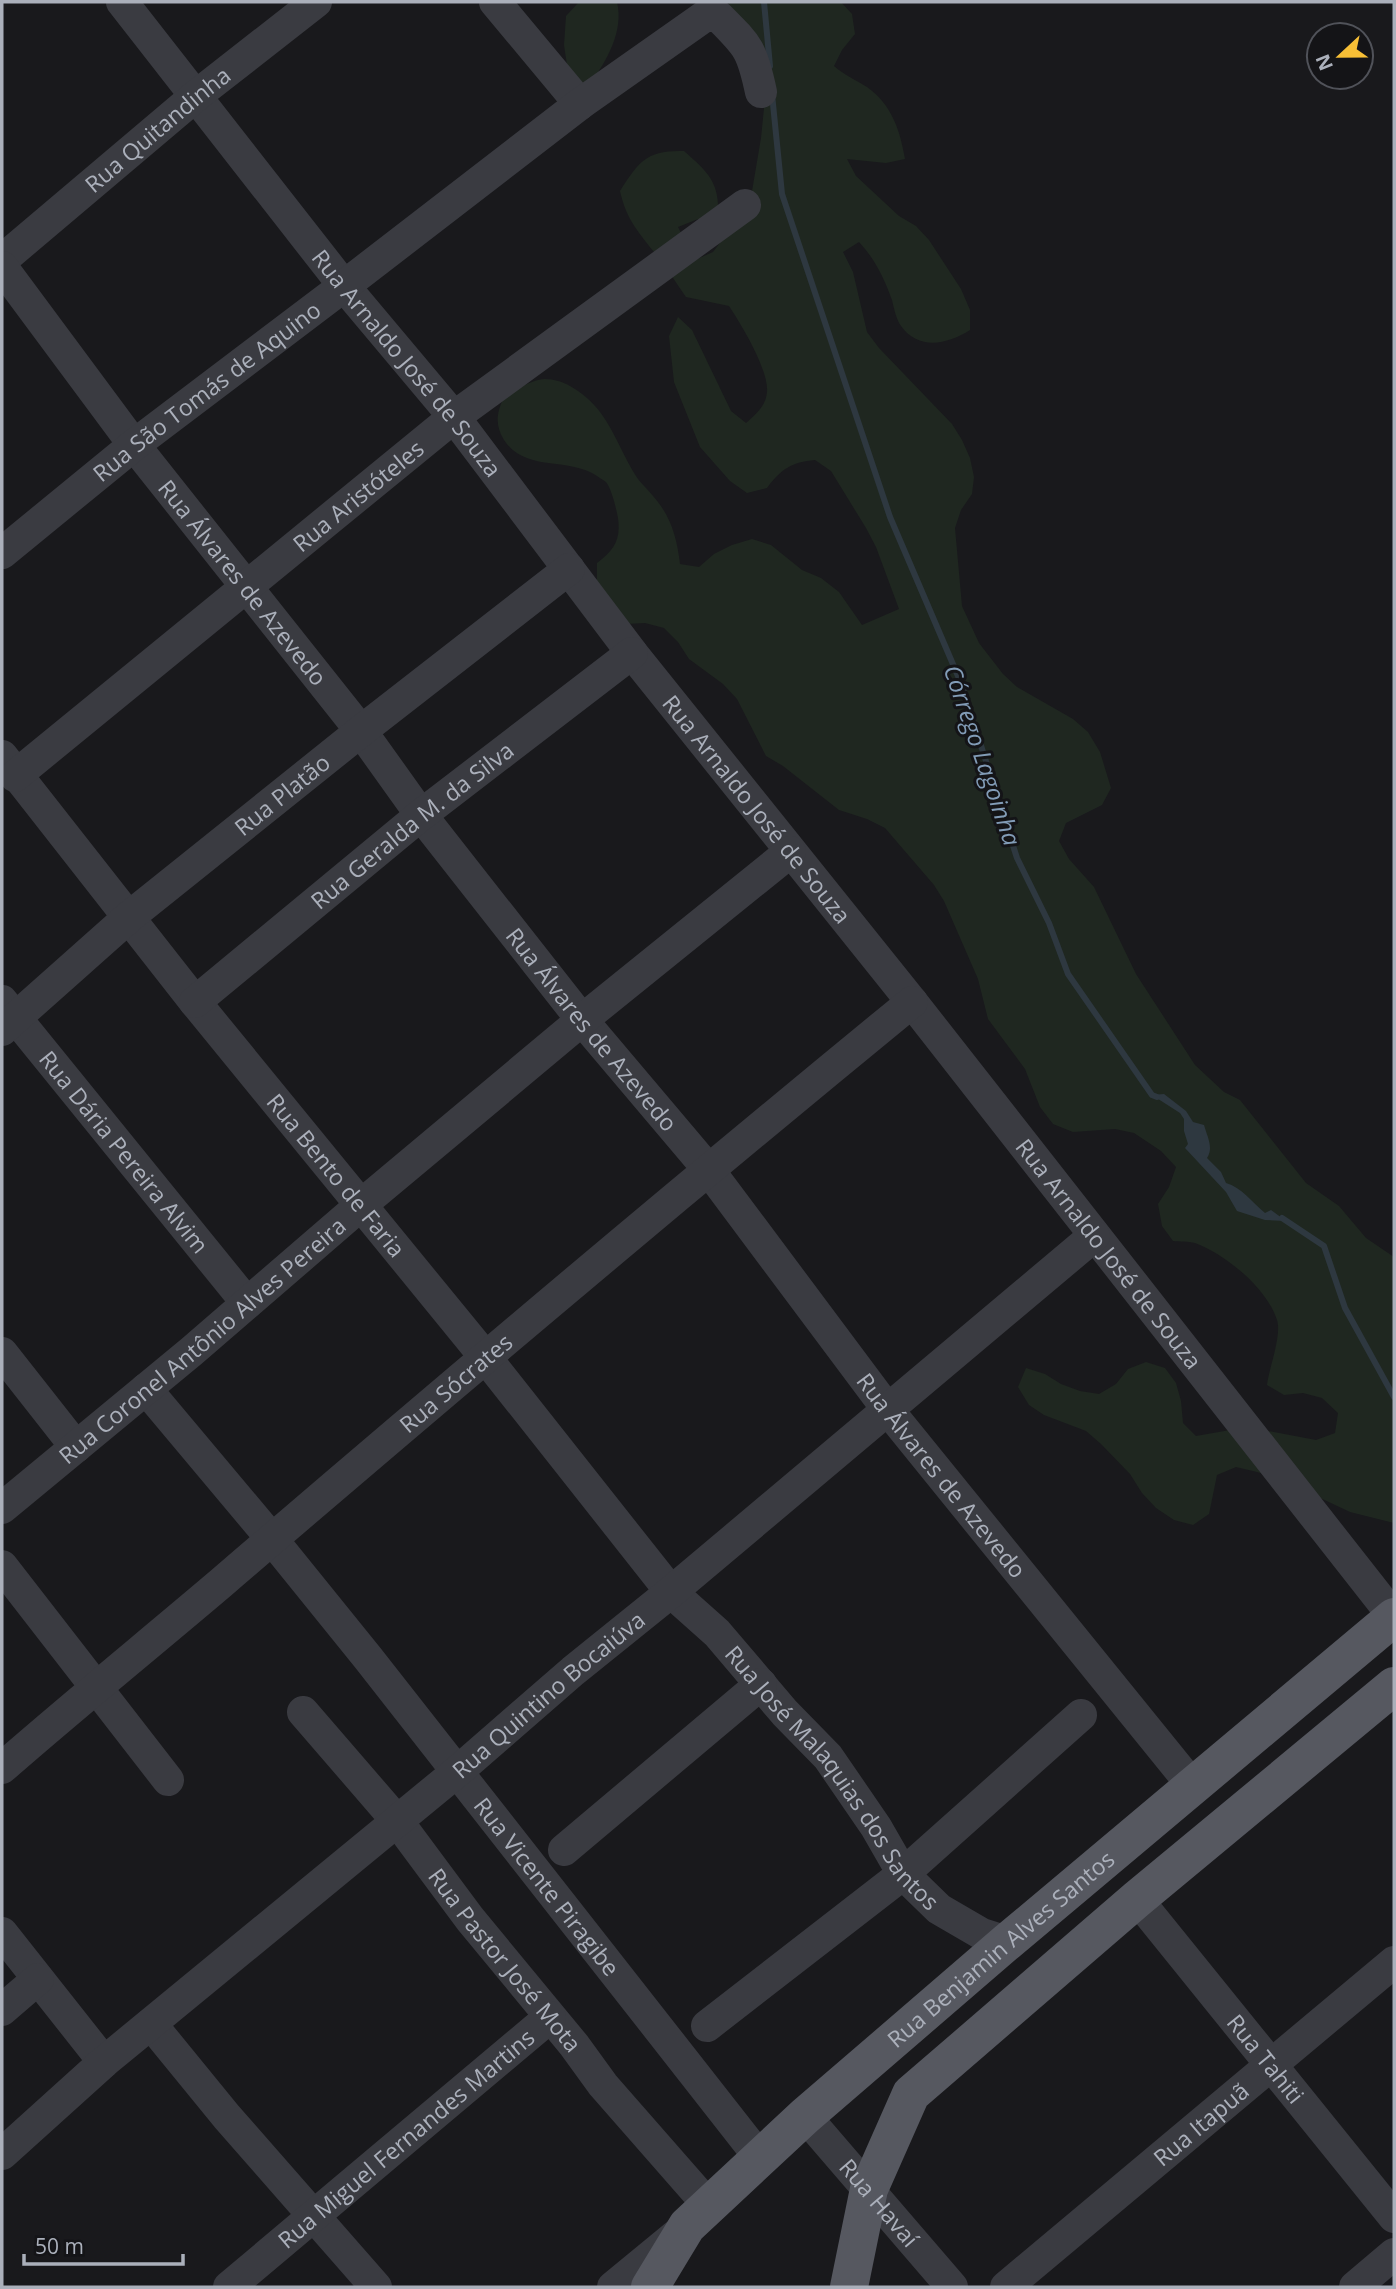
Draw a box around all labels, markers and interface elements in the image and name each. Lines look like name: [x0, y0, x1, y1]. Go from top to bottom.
north arrow: [1305, 21, 1375, 91]
text: N: [1309, 50, 1339, 74]
street label: Rua Quitandinha: [78, 59, 237, 200]
street label: Rua Arnaldo José de Souza: [305, 242, 509, 483]
street label: Rua São Tomás de Aquino: [86, 293, 327, 489]
street label: Rua Aristóteles: [286, 432, 430, 559]
street label: Rua Álvares de Azevedo: [151, 473, 335, 692]
water label: Córrego Lagoinha: [937, 660, 1030, 850]
street label: Rua Arnaldo José de Souza: [656, 688, 859, 930]
street label: Rua Geralda M. da Silva: [304, 734, 520, 916]
street label: Rua Platão: [227, 746, 337, 843]
street label: Rua Álvares de Azevedo: [499, 921, 685, 1138]
street label: Rua Dária Pereira Alvim: [32, 1043, 216, 1260]
street label: Rua Bento de Faria: [260, 1086, 413, 1263]
street label: Rua Arnaldo José de Souza: [1009, 1132, 1209, 1375]
street label: Rua Coronel Antônio Alves Pereira: [52, 1210, 352, 1471]
street label: Rua Sócrates: [392, 1326, 519, 1440]
street label: Rua Álvares de Azevedo: [850, 1366, 1034, 1585]
street label: Rua Quintino Bocaiúva: [445, 1603, 651, 1785]
street label: Rua José Malaquias dos Santos: [718, 1638, 946, 1917]
street label: Rua Vicente Piragibe: [467, 1790, 627, 1982]
street label: Rua Benjamin Alves Santos: [880, 1843, 1121, 2054]
street label: Rua Pastor José Mota: [421, 1861, 589, 2058]
street label: Rua Tahiti: [1220, 2007, 1312, 2110]
street label: Rua Miguel Fernandes Martins: [271, 2021, 541, 2255]
street label: Rua Itapuã: [1146, 2075, 1255, 2173]
street label: Rua Havaí: [832, 2151, 927, 2254]
scale bar: [24, 2222, 184, 2266]
text: 50 m: [35, 2232, 84, 2260]

